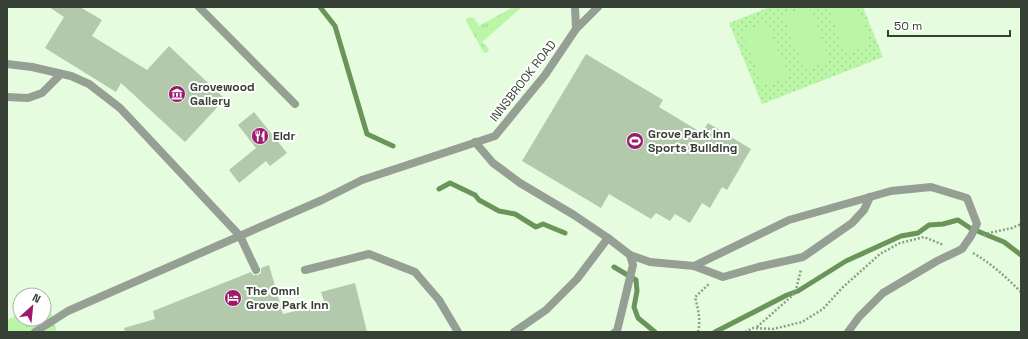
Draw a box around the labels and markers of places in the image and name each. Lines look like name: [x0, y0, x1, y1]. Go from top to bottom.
place label: Grovewood Gallery: [190, 79, 255, 109]
museum icon: Grovewood Gallery: [167, 84, 187, 104]
restaurant icon: Eldr: [250, 126, 270, 146]
place label: Grove Park Inn Sports Building: [648, 126, 737, 156]
place label: Eldr: [273, 128, 295, 144]
sports icon: Grove Park Inn Sports Building: [625, 131, 645, 151]
place label: The Omni Grove Park Inn: [246, 283, 329, 313]
hotel icon: The Omni Grove Park Inn: [223, 288, 243, 308]

